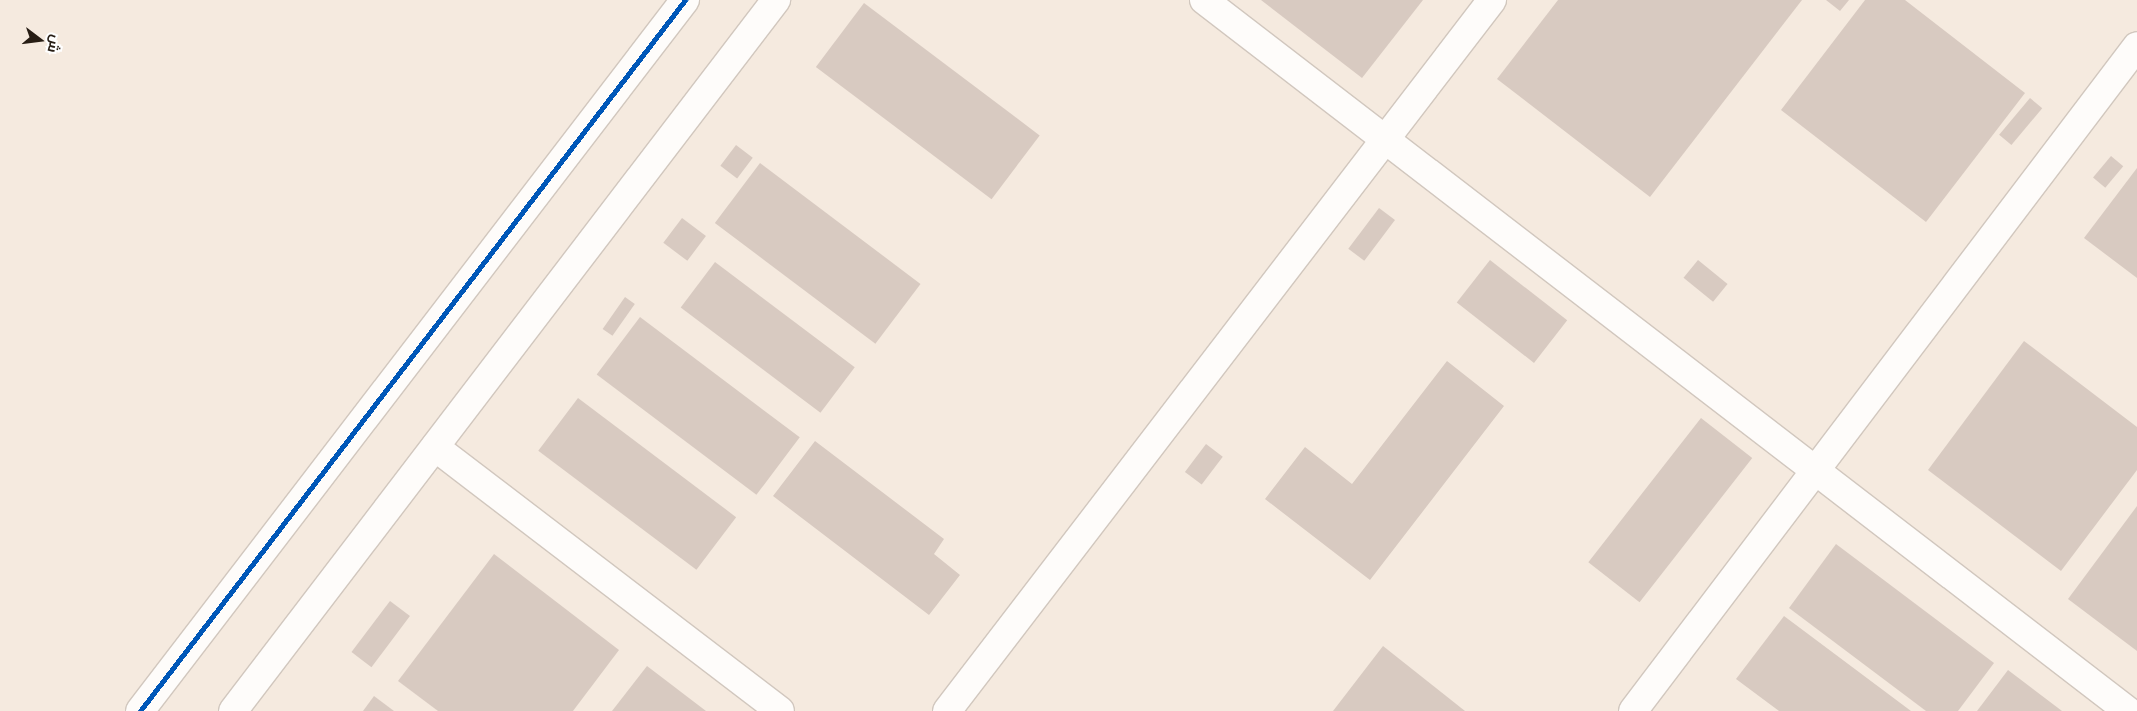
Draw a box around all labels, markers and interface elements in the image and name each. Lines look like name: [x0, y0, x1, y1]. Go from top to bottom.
north arrow: [15, 15, 65, 65]
text: ش: [43, 33, 66, 55]

